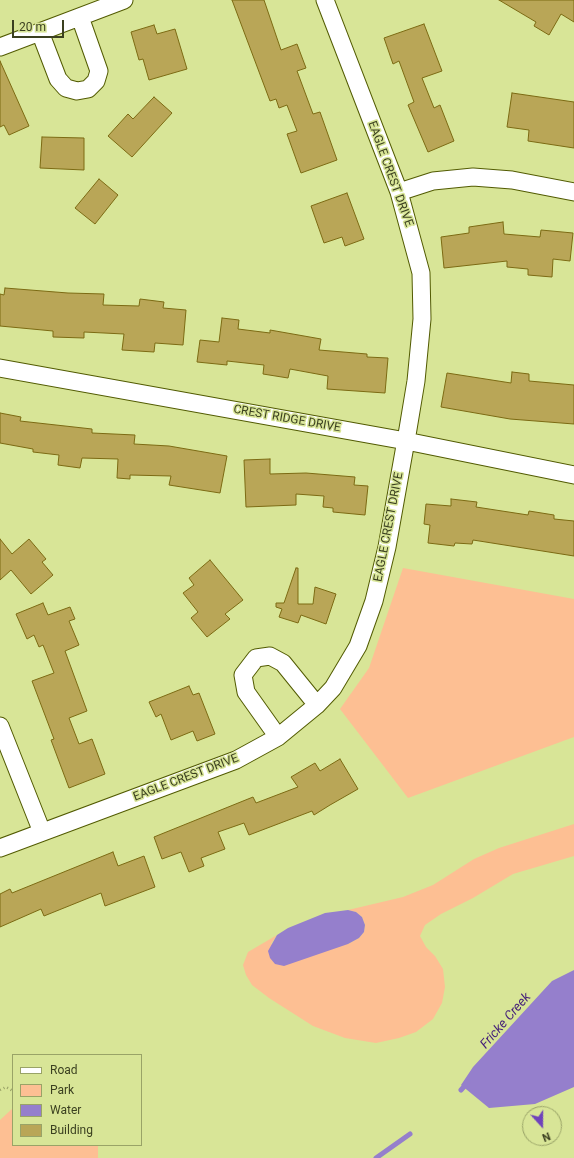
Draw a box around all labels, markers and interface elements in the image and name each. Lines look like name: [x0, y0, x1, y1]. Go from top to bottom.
scale bar: [14, 12, 66, 38]
text: 20 m: [19, 20, 46, 34]
street label: EAGLE CREST DRIVE: [364, 119, 416, 229]
street label: CREST RIDGE DRIVE: [232, 402, 342, 436]
street label: EAGLE CREST DRIVE: [371, 471, 407, 583]
street label: EAGLE CREST DRIVE: [131, 751, 241, 805]
water label: Fricke Creek: [477, 990, 535, 1052]
legend: [12, 1054, 142, 1146]
text: Road: [50, 1063, 78, 1077]
text: Park: [50, 1083, 74, 1097]
text: Water: [50, 1103, 81, 1117]
north arrow: [522, 1106, 562, 1146]
text: Building: [50, 1123, 93, 1137]
text: N: [540, 1129, 552, 1144]

